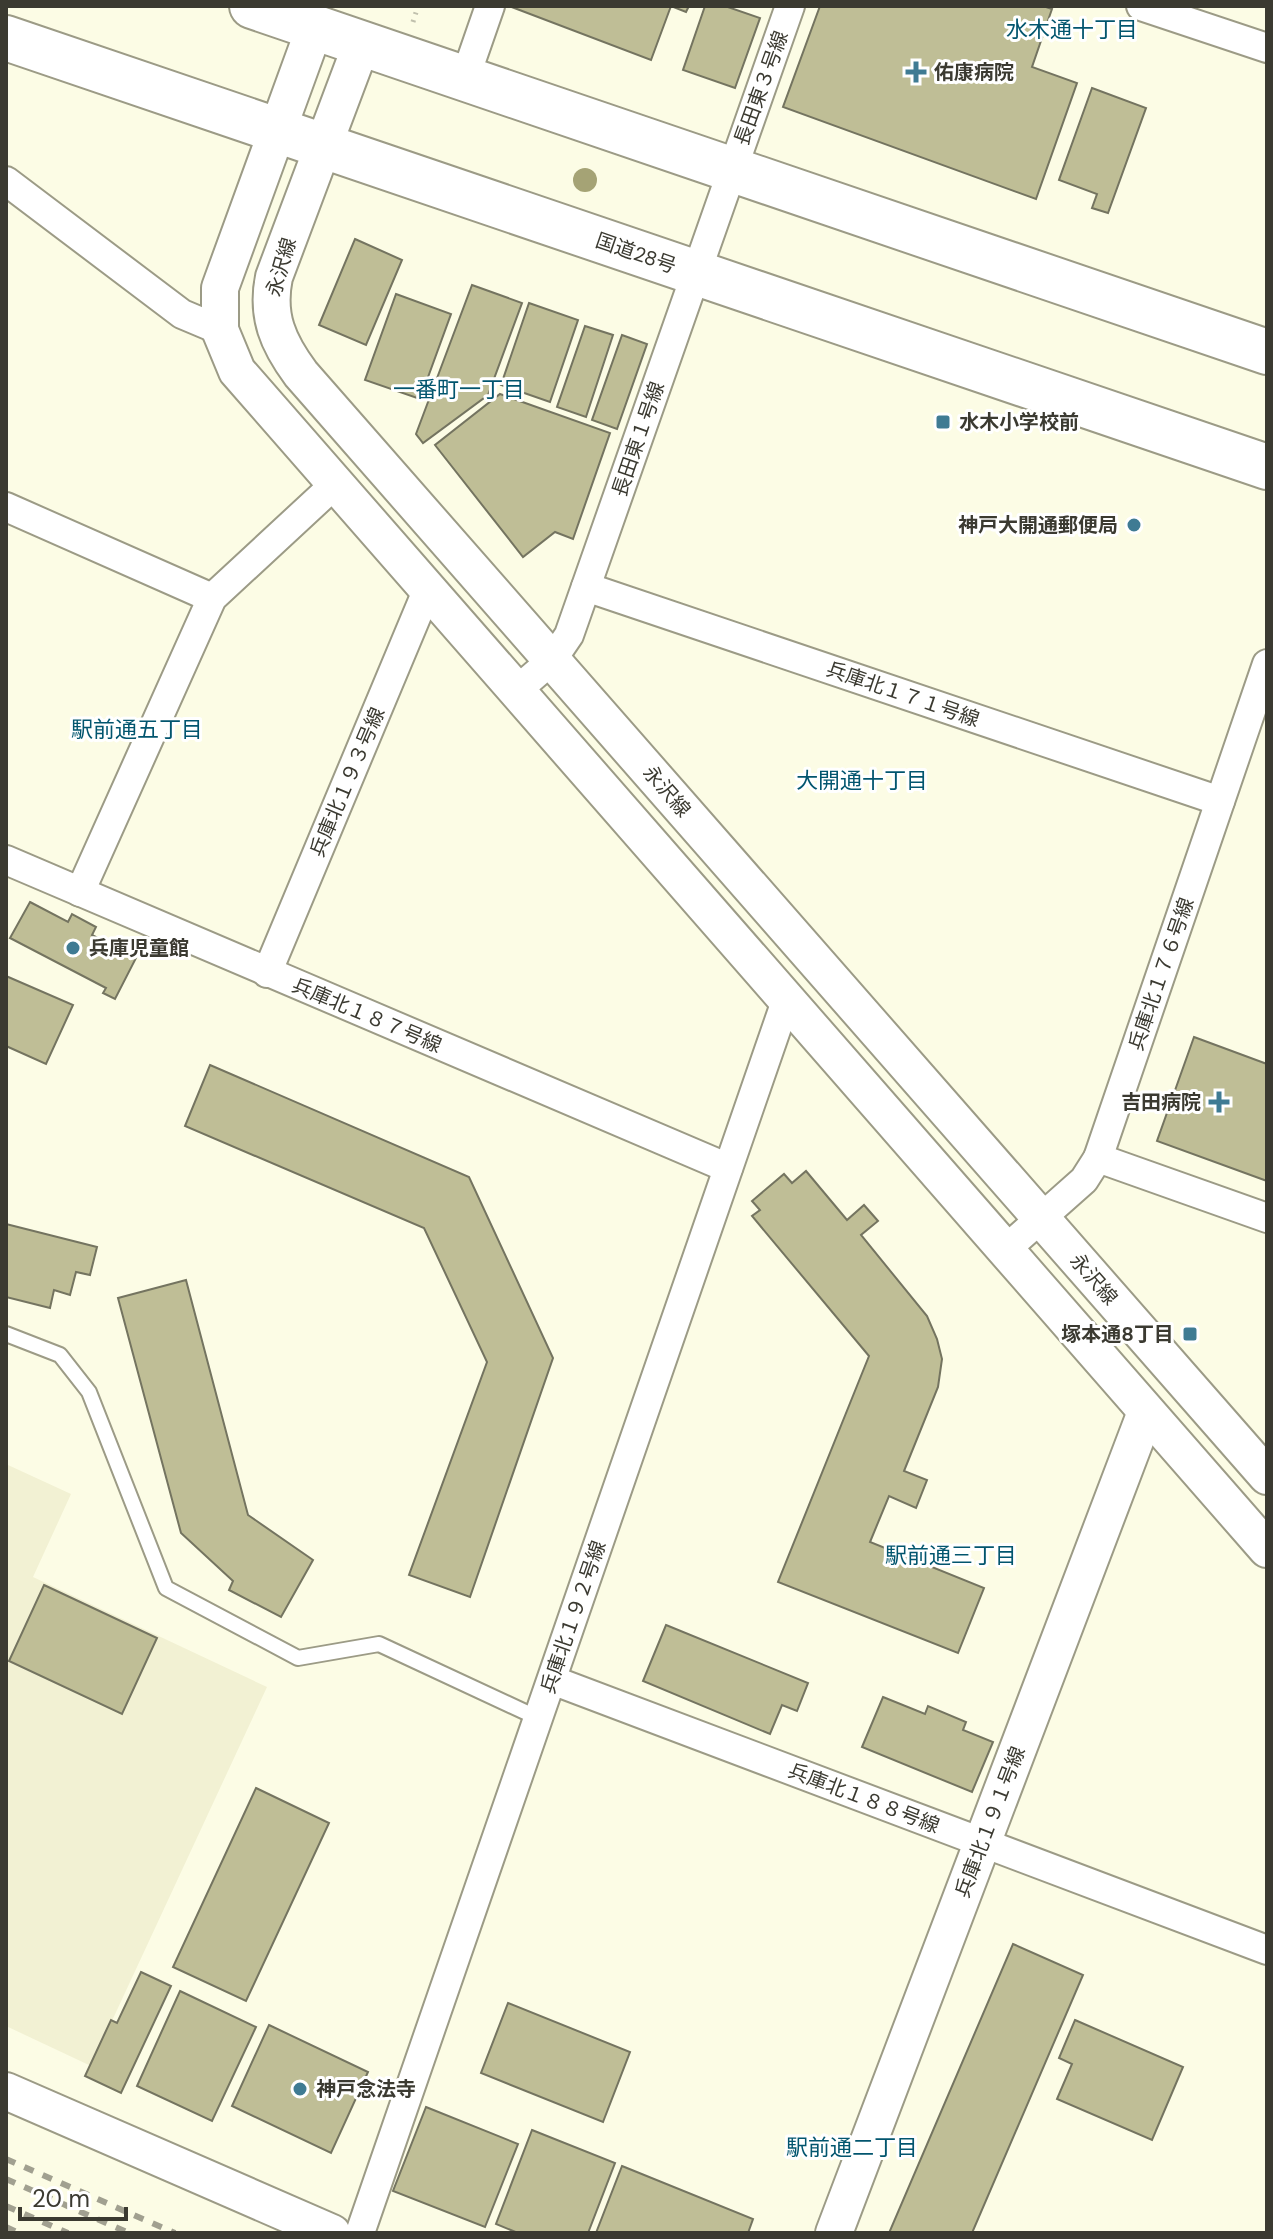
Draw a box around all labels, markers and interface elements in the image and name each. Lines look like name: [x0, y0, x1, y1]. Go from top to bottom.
district label: 水木通十丁目: [1006, 15, 1138, 44]
street label: 長田東３号線: [728, 27, 794, 149]
place label: 佑康病院: [934, 59, 1014, 85]
marker: 佑康病院: [905, 61, 927, 83]
street label: 国道28号: [592, 227, 680, 279]
street label: 永沢線: [260, 235, 302, 299]
district label: 一番町一丁目: [393, 375, 525, 404]
street label: 長田東１号線: [606, 378, 670, 500]
place label: 水木小学校前: [959, 409, 1079, 435]
marker: 水木小学校前: [934, 413, 952, 431]
place label: 神戸大開通郵便局: [958, 512, 1118, 538]
marker: 神戸大開通郵便局: [1125, 516, 1143, 534]
street label: 兵庫北１７１号線: [823, 656, 983, 732]
street label: 兵庫北１９３号線: [304, 703, 390, 861]
district label: 駅前通五丁目: [71, 715, 203, 744]
street label: 永沢線: [638, 760, 696, 822]
district label: 大開通十丁目: [796, 766, 928, 795]
street label: 兵庫北１７６号線: [1123, 894, 1199, 1054]
place label: 兵庫児童館: [89, 935, 189, 961]
marker: 兵庫児童館: [64, 939, 82, 957]
street label: 兵庫北１８７号線: [288, 972, 446, 1058]
place label: 吉田病院: [1121, 1089, 1201, 1115]
marker: 吉田病院: [1208, 1091, 1230, 1113]
street label: 永沢線: [1065, 1248, 1123, 1310]
place label: 塚本通8丁目: [1061, 1321, 1174, 1347]
marker: 塚本通8丁目: [1181, 1325, 1199, 1343]
street label: 兵庫北１９２号線: [535, 1537, 611, 1697]
district label: 駅前通三丁目: [885, 1541, 1017, 1570]
street label: 兵庫北１９１号線: [949, 1743, 1031, 1901]
street label: 兵庫北１８８号線: [785, 1757, 943, 1839]
place label: 神戸念法寺: [316, 2076, 416, 2102]
marker: 神戸念法寺: [291, 2080, 309, 2098]
district label: 駅前通二丁目: [786, 2133, 918, 2162]
scale bar: [20, 2171, 126, 2221]
text: 20 m: [32, 2183, 90, 2214]

